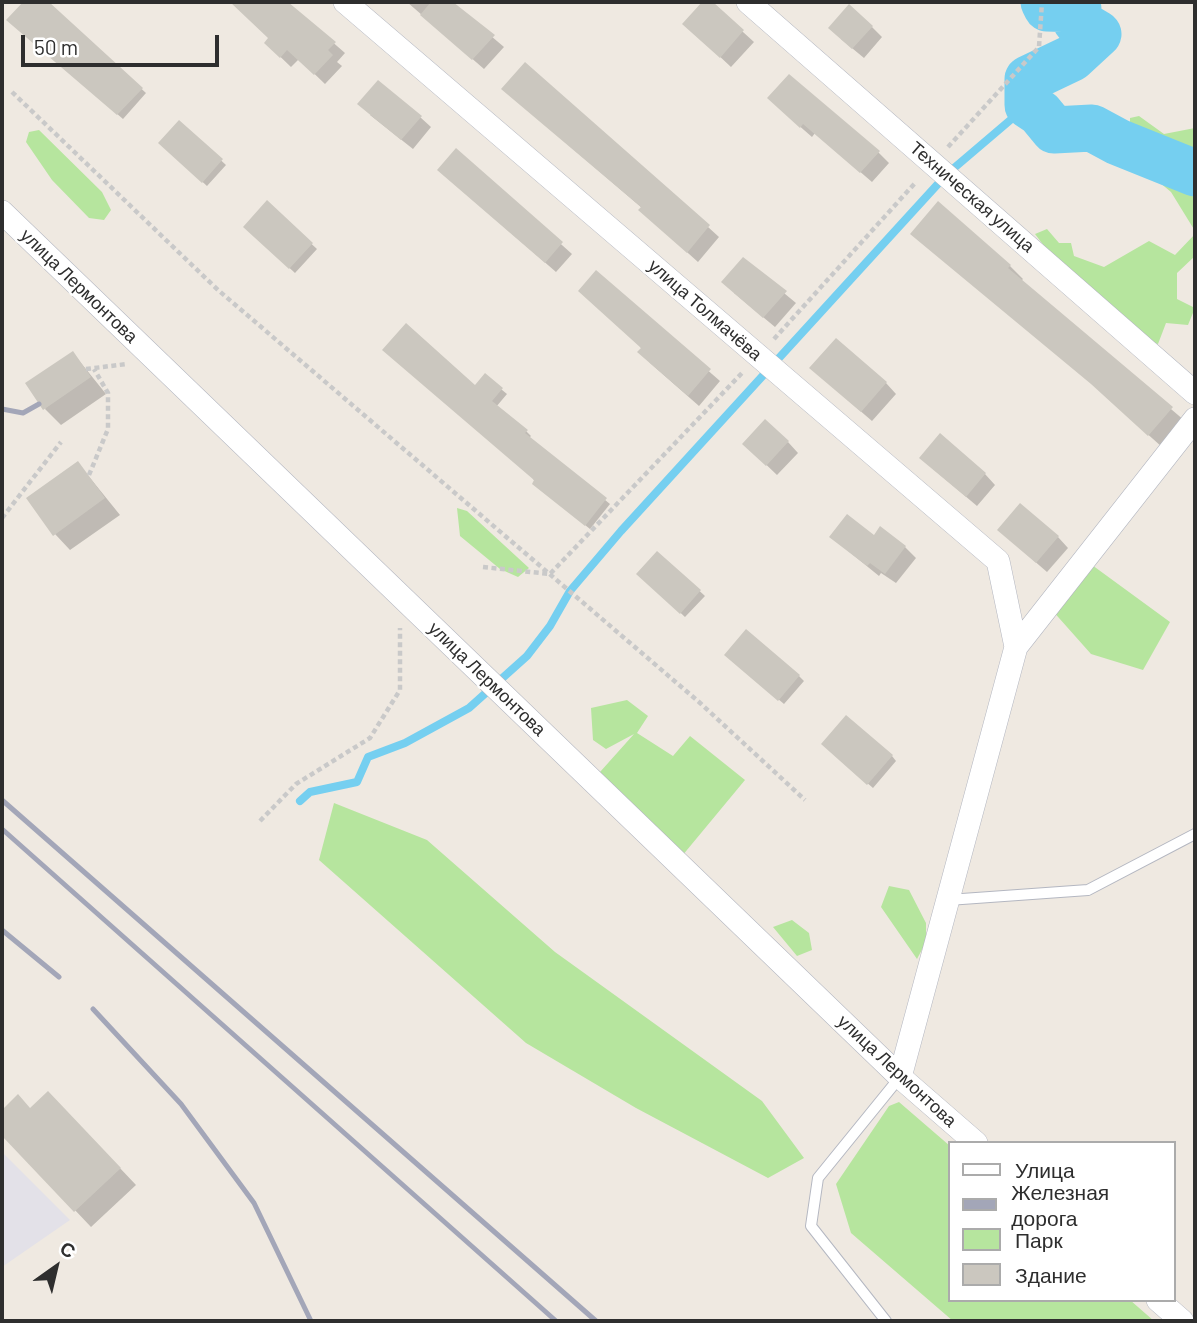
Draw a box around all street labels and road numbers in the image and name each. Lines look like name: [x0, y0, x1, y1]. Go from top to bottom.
street label: Техническая улица: [905, 137, 1039, 257]
street label: улица Лермонтова: [16, 225, 142, 347]
street label: улица Толмачёва: [644, 255, 766, 365]
street label: улица Лермонтова: [424, 618, 550, 740]
street label: улица Лермонтова: [833, 1010, 961, 1132]

